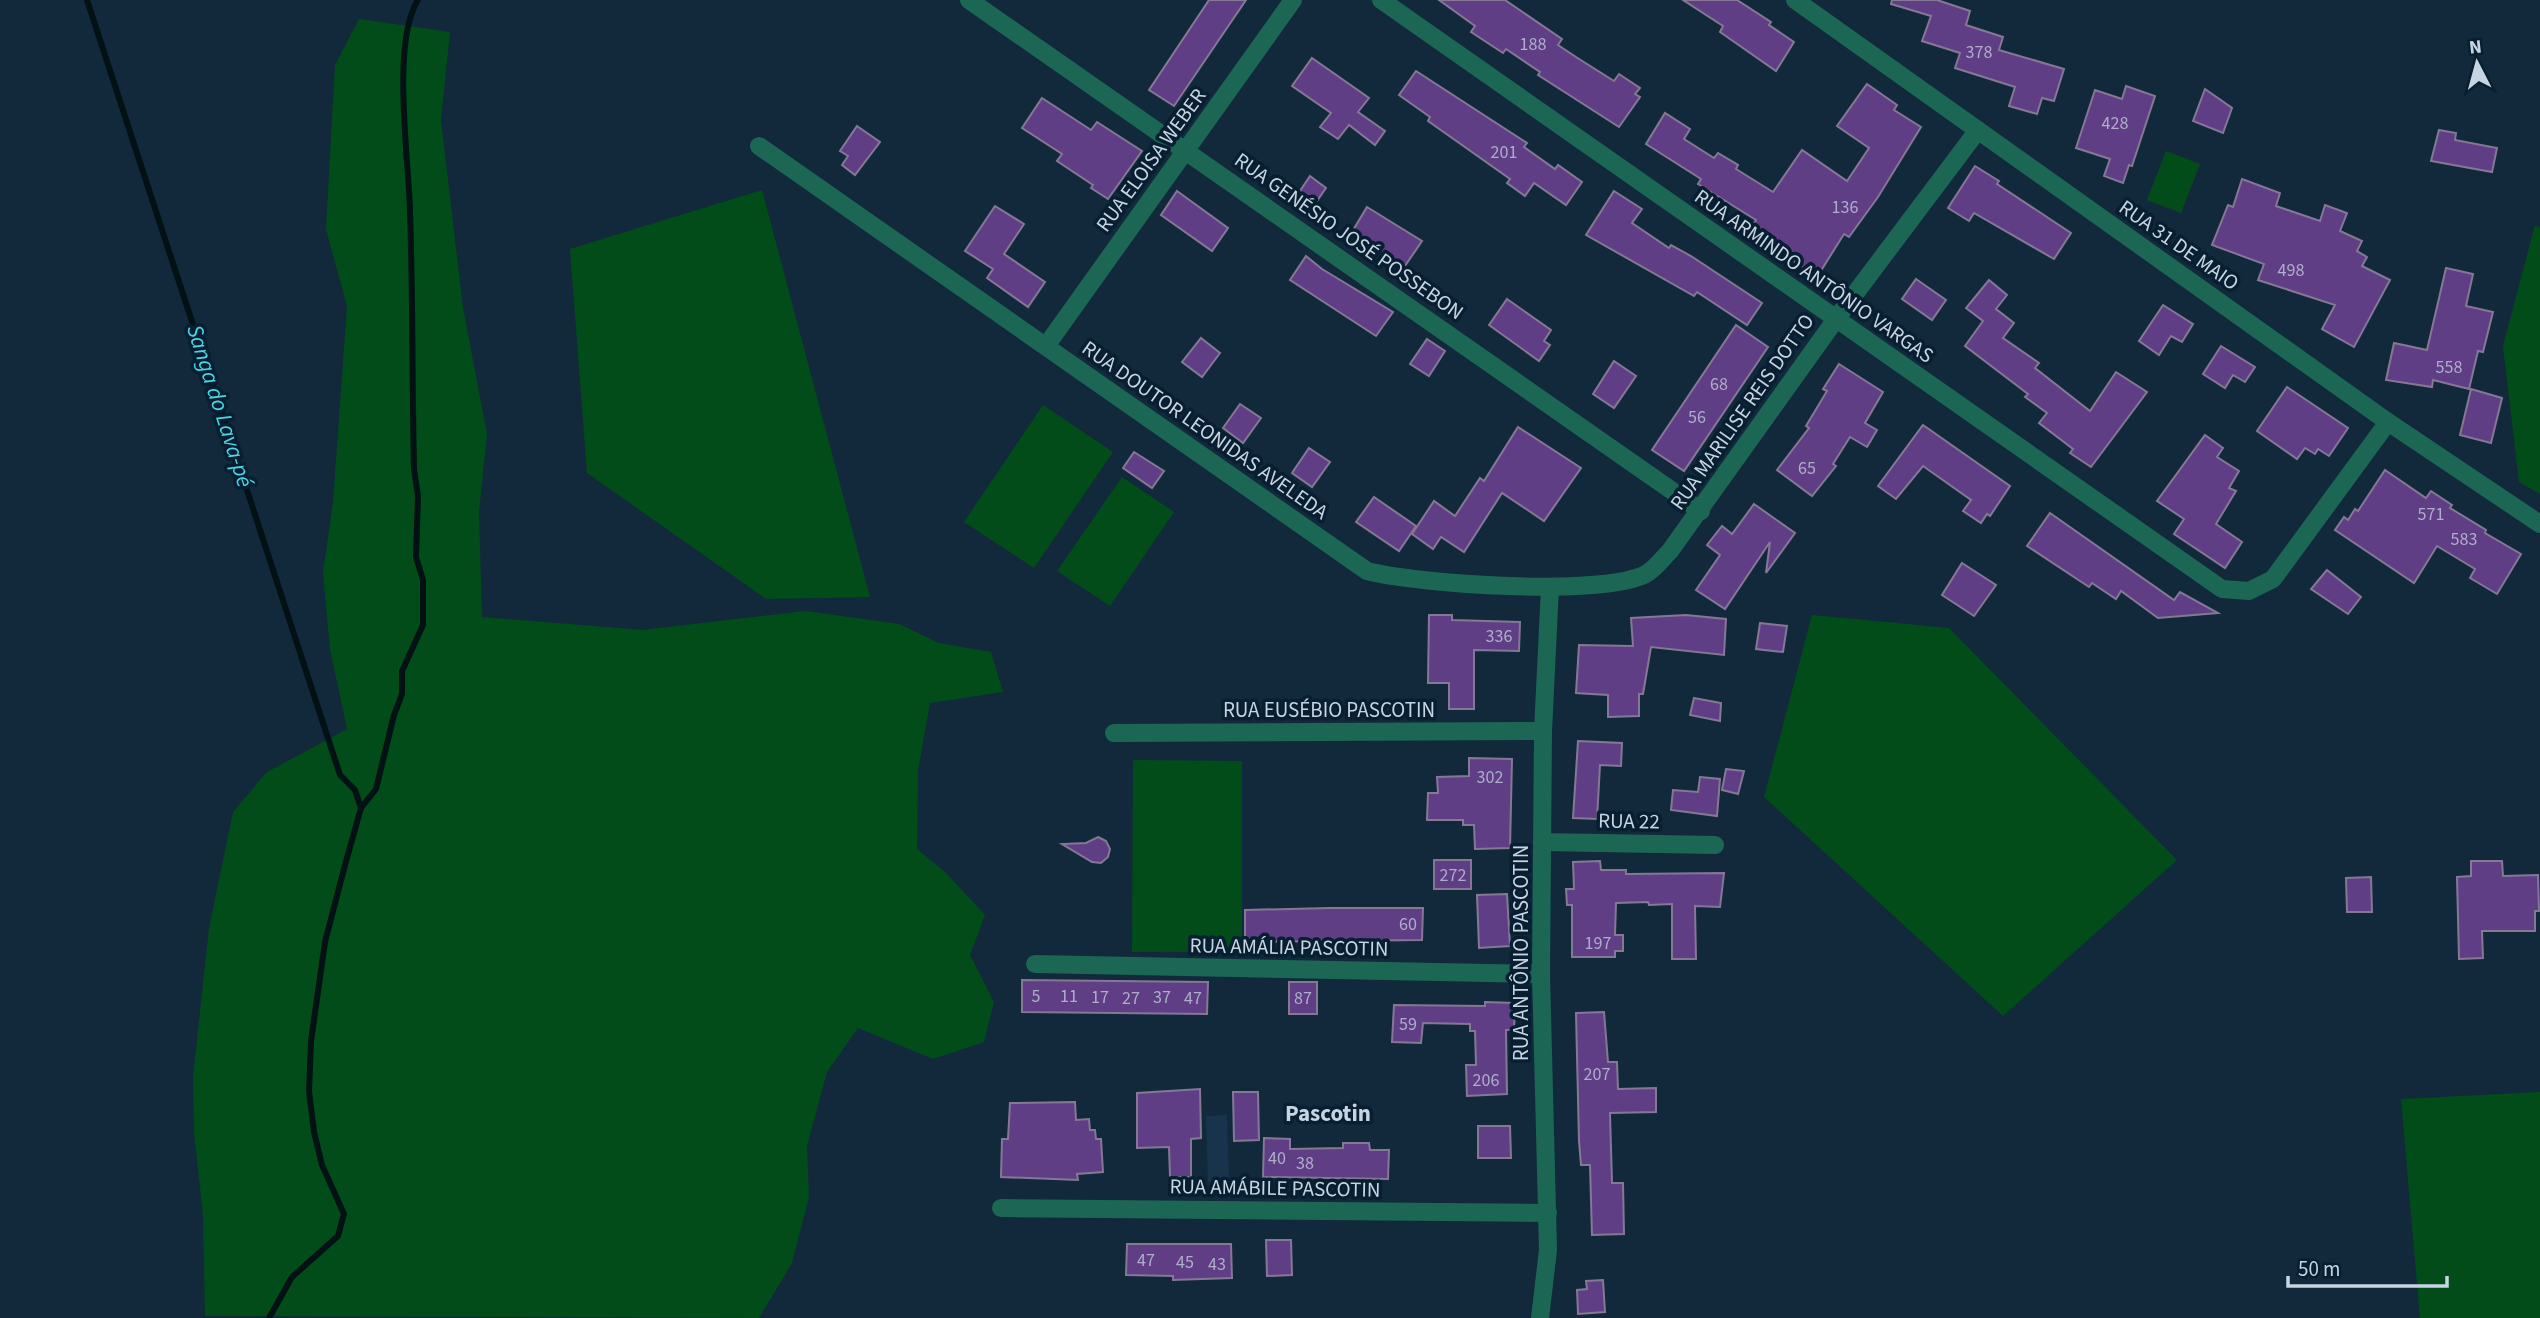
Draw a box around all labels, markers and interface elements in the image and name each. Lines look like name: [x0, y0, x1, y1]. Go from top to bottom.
north arrow: [2442, 28, 2512, 98]
house number: 188: [1520, 32, 1546, 57]
text: N: [2468, 33, 2483, 62]
house number: 378: [1966, 40, 1992, 65]
street label: RUA ELOISA WEBER: [1089, 82, 1213, 238]
house number: 428: [2102, 111, 2128, 136]
house number: 201: [1491, 140, 1517, 165]
street label: RUA GENÉSIO JOSÉ POSSEBON: [1228, 145, 1470, 327]
street label: RUA ARMINDO ANTÔNIO VARGAS: [1688, 182, 1940, 370]
street label: RUA 31 DE MAIO: [2113, 193, 2245, 297]
house number: 136: [1832, 195, 1858, 220]
house number: 498: [2278, 258, 2304, 283]
street label: RUA MARILISE REIS DOTTO: [1663, 308, 1821, 516]
water label: Sanga do Lava-pé: [178, 320, 262, 493]
street label: RUA DOUTOR LEONIDAS AVELEDA: [1076, 333, 1335, 527]
house number: 558: [2436, 355, 2462, 380]
house number: 68: [1710, 372, 1728, 397]
house number: 56: [1688, 405, 1706, 430]
house number: 65: [1798, 456, 1816, 481]
house number: 571: [2418, 502, 2444, 527]
house number: 583: [2451, 527, 2477, 552]
house number: 336: [1486, 624, 1512, 649]
street label: RUA EUSÉBIO PASCOTIN: [1223, 695, 1435, 725]
house number: 302: [1477, 765, 1503, 790]
street label: RUA 22: [1598, 805, 1660, 837]
street label: RUA ANTÔNIO PASCOTIN: [1506, 845, 1536, 1061]
house number: 272: [1440, 863, 1466, 888]
house number: 60: [1399, 912, 1417, 937]
street label: RUA AMÁLIA PASCOTIN: [1189, 930, 1389, 964]
house number: 197: [1585, 931, 1611, 956]
house number: 5: [1032, 984, 1041, 1009]
house number: 11: [1060, 984, 1078, 1009]
house number: 17: [1091, 985, 1109, 1010]
house number: 37: [1153, 985, 1171, 1010]
house number: 27: [1122, 986, 1140, 1011]
house number: 47: [1184, 986, 1202, 1011]
house number: 87: [1294, 986, 1312, 1011]
house number: 59: [1399, 1012, 1417, 1037]
house number: 207: [1584, 1062, 1610, 1087]
house number: 206: [1473, 1068, 1499, 1093]
district label: Pascotin: [1285, 1097, 1371, 1130]
house number: 40: [1268, 1146, 1286, 1171]
house number: 38: [1296, 1151, 1314, 1176]
street label: RUA AMÁBILE PASCOTIN: [1169, 1171, 1381, 1205]
scale bar: [2288, 1244, 2447, 1288]
house number: 47: [1137, 1248, 1155, 1273]
house number: 45: [1176, 1250, 1194, 1275]
house number: 43: [1208, 1252, 1226, 1277]
text: 50 m: [2298, 1254, 2340, 1284]

